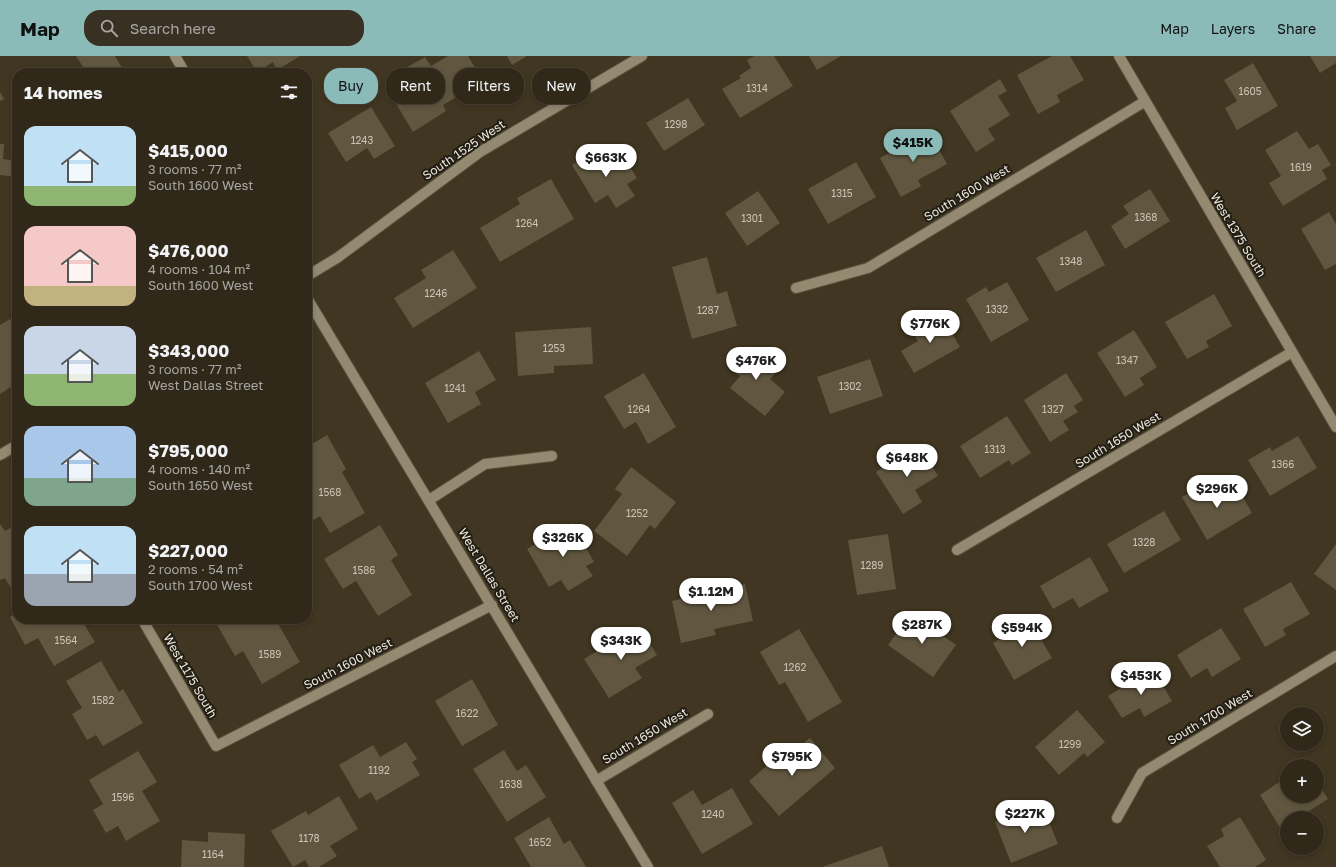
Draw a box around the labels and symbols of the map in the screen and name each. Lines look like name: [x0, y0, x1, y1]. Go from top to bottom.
house number: 1314: [746, 82, 768, 94]
house number: 1605: [1239, 85, 1262, 97]
street label: South 1525 West: [420, 116, 508, 183]
house number: 1298: [665, 118, 687, 130]
pin: $415K: [885, 129, 941, 163]
house number: 1243: [351, 134, 373, 146]
pin: $663K: [578, 144, 634, 178]
street label: South 1600 West: [921, 161, 1013, 224]
house number: 1619: [1290, 161, 1312, 173]
house number: 1315: [831, 187, 853, 199]
street label: West 1375 South: [1207, 190, 1269, 280]
house number: 1368: [1135, 211, 1157, 223]
house number: 1301: [741, 212, 763, 224]
house number: 1264: [516, 217, 538, 229]
house number: 1348: [1060, 255, 1082, 267]
house number: 1246: [425, 287, 447, 299]
house number: 1332: [986, 303, 1008, 315]
house number: 1287: [697, 304, 719, 316]
pin: $776K: [902, 310, 958, 344]
house number: 1253: [543, 342, 565, 354]
pin: $476K: [728, 347, 784, 381]
house number: 1347: [1116, 354, 1138, 366]
house number: 1302: [839, 380, 862, 392]
house number: 1241: [444, 382, 466, 394]
house number: 1264: [628, 403, 650, 415]
house number: 1327: [1042, 403, 1064, 415]
street label: South 1650 West: [1072, 408, 1163, 471]
house number: 1313: [984, 443, 1006, 455]
pin: $648K: [879, 444, 935, 478]
house number: 1366: [1272, 458, 1294, 470]
pin: $296K: [1189, 475, 1245, 509]
house number: 1568: [319, 486, 341, 498]
house number: 1252: [626, 507, 648, 519]
pin: $326K: [535, 524, 591, 558]
street label: West Dallas Street: [456, 525, 523, 624]
house number: 1328: [1133, 536, 1155, 548]
house number: 1289: [861, 559, 883, 571]
house number: 1586: [353, 564, 375, 576]
pin: $1.12M: [678, 578, 744, 612]
pin: $287K: [894, 611, 950, 645]
pin: $594K: [994, 614, 1050, 648]
pin: $343K: [593, 627, 649, 661]
street label: West 1175 South: [160, 631, 221, 720]
house number: 1564: [55, 634, 77, 646]
street label: South 1600 West: [301, 635, 395, 692]
house number: 1589: [259, 648, 281, 660]
house number: 1262: [784, 661, 806, 673]
pin: $453K: [1113, 662, 1169, 696]
street label: South 1700 West: [1165, 685, 1255, 748]
house number: 1582: [92, 694, 114, 706]
street label: South 1650 West: [599, 704, 690, 767]
house number: 1622: [456, 707, 478, 719]
house number: 1299: [1059, 738, 1081, 750]
pin: $795K: [764, 743, 820, 777]
house number: 1192: [368, 764, 390, 776]
house number: 1638: [500, 778, 522, 790]
house number: 1596: [112, 791, 134, 803]
pin: $227K: [997, 800, 1053, 834]
house number: 1240: [702, 808, 724, 820]
house number: 1178: [298, 832, 320, 844]
house number: 1652: [529, 836, 551, 848]
house number: 1164: [202, 848, 224, 860]

